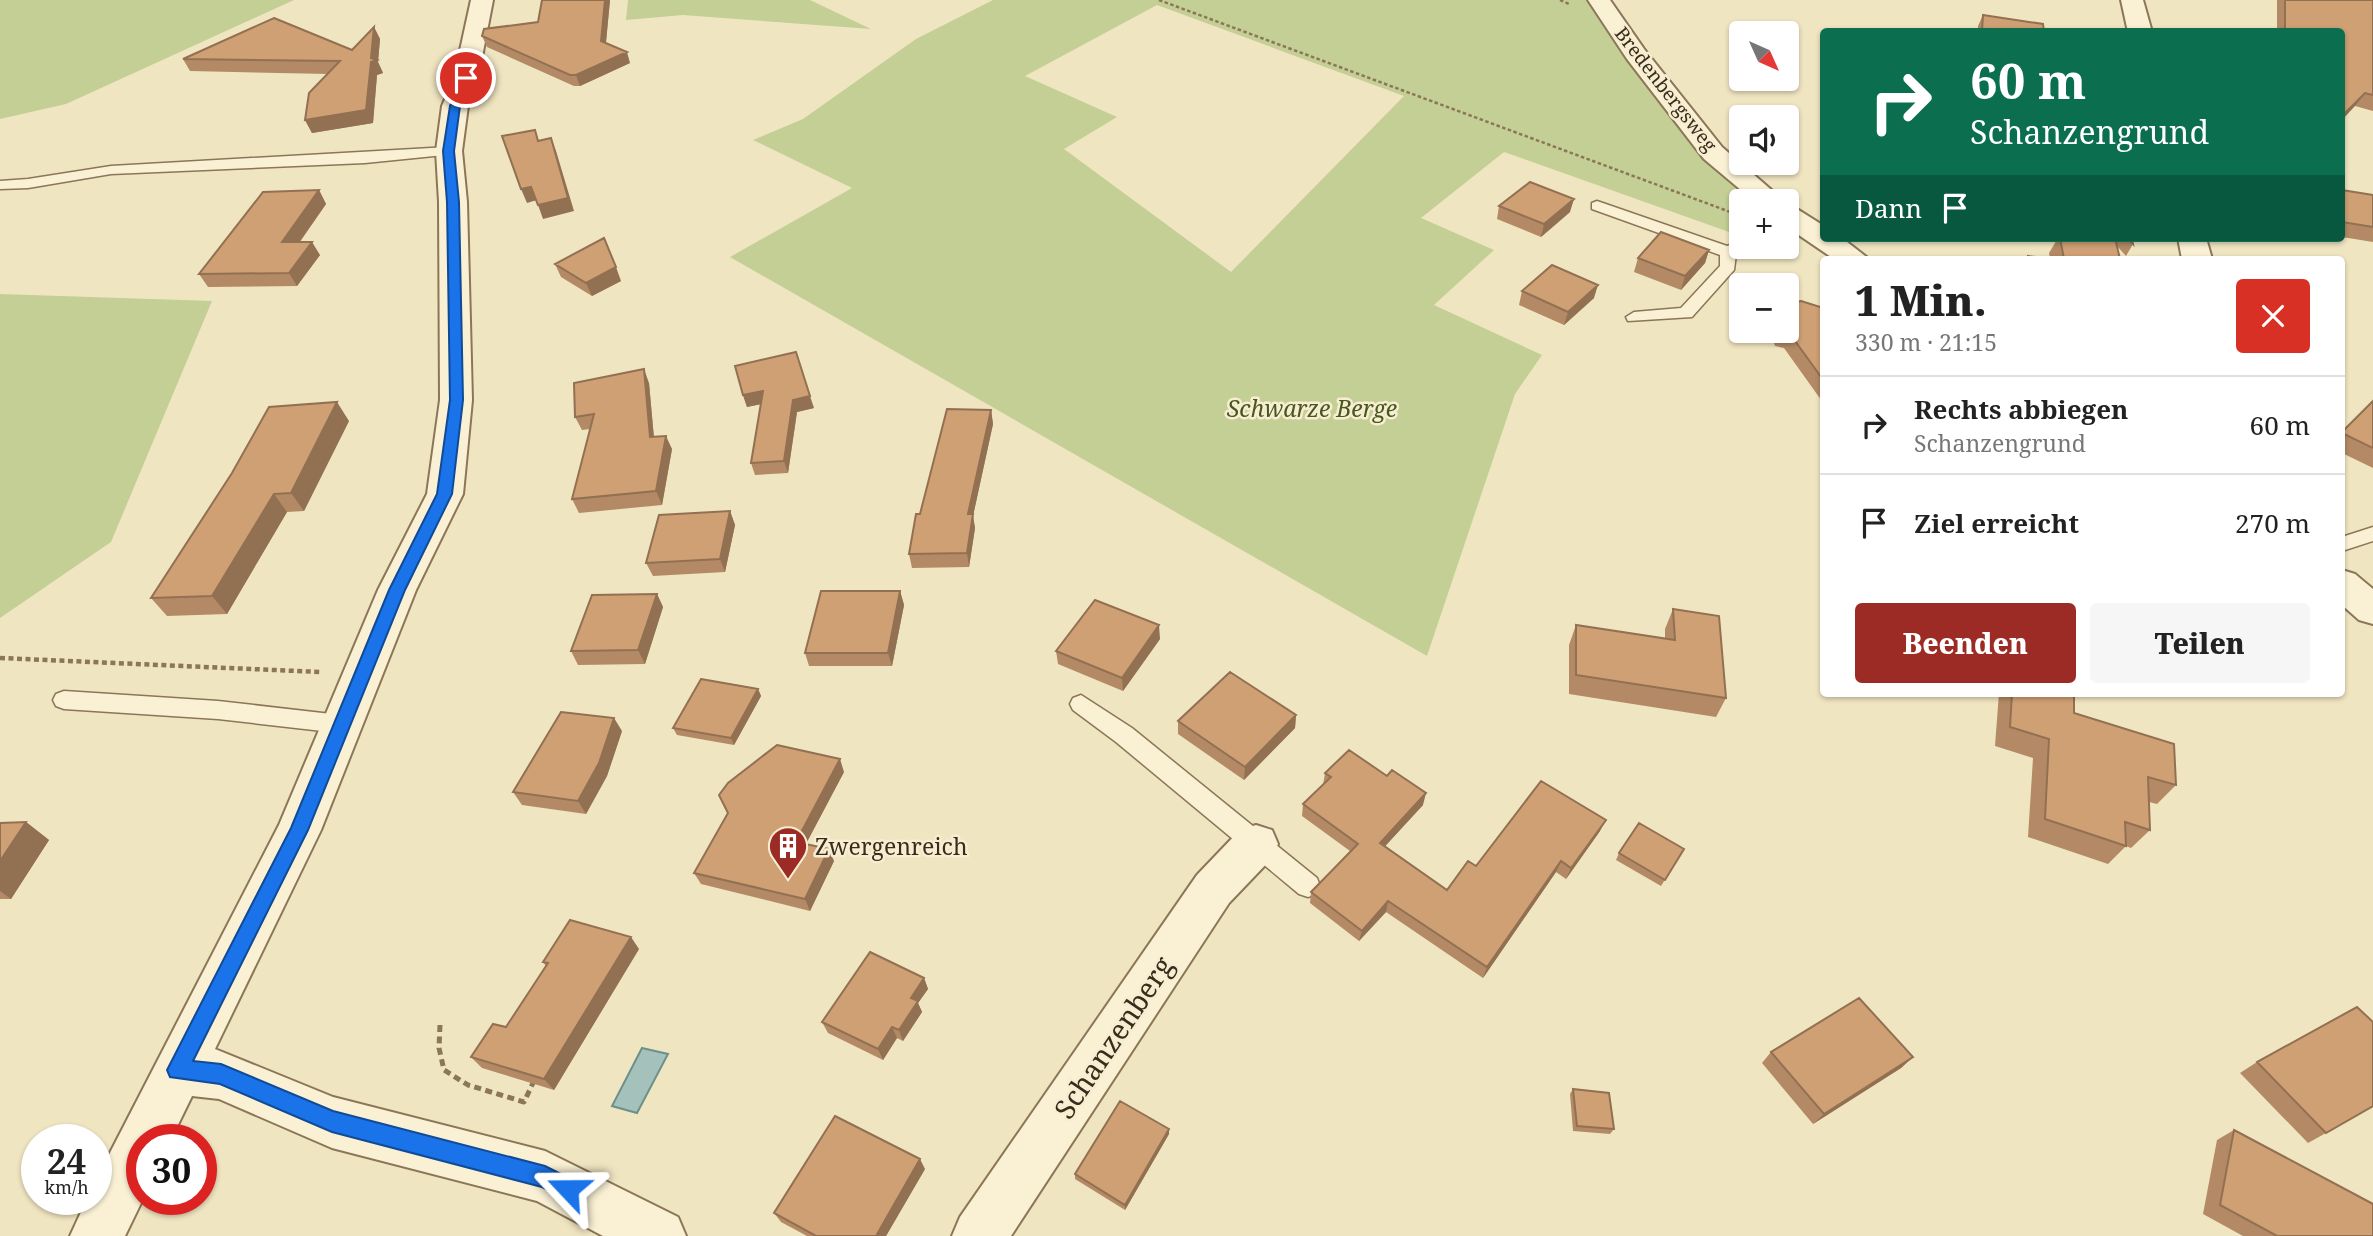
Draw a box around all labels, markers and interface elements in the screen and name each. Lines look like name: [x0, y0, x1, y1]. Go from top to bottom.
street label: Bredenbergsweg: [1609, 21, 1723, 157]
north arrow: [1729, 21, 1799, 91]
map controls: [1729, 21, 1799, 343]
text: 60 m: [1970, 47, 2086, 113]
pin: [436, 48, 496, 108]
icon: right: [1855, 56, 1946, 147]
icon: arrive: [447, 59, 485, 97]
button: sound: [1729, 105, 1799, 175]
text: Schanzengrund: [1970, 110, 2209, 153]
button: +: [1729, 189, 1799, 259]
icon: arrive: [1936, 189, 1974, 227]
text: Dann: [1855, 190, 1922, 226]
text: 1 Min.: [1855, 271, 1987, 328]
button: −: [1729, 273, 1799, 343]
button: close: [2236, 279, 2310, 353]
text: 330 m · 21:15: [1855, 326, 1997, 358]
text: Rechts abbiegen: [1914, 391, 2128, 427]
park label: Schwarze Berge: [1227, 392, 1397, 424]
icon: right: [1855, 406, 1893, 444]
text: 60 m: [2250, 407, 2310, 443]
text: Schanzengrund: [1914, 427, 2086, 459]
icon: arrive: [1855, 504, 1893, 542]
text: Ziel erreicht: [1914, 505, 2079, 541]
text: 270 m: [2235, 505, 2310, 541]
button: Beenden: [1855, 603, 2076, 683]
button: Teilen: [2090, 603, 2310, 683]
building icon: Zwergenreich: [767, 825, 809, 880]
place label: Zwergenreich: [815, 830, 968, 862]
street label: Schanzenberg: [1045, 948, 1181, 1126]
speed limit sign: 30: [126, 1124, 217, 1215]
text: 24: [47, 1137, 86, 1184]
position arrow: [531, 1152, 605, 1226]
text: km/h: [44, 1175, 89, 1199]

